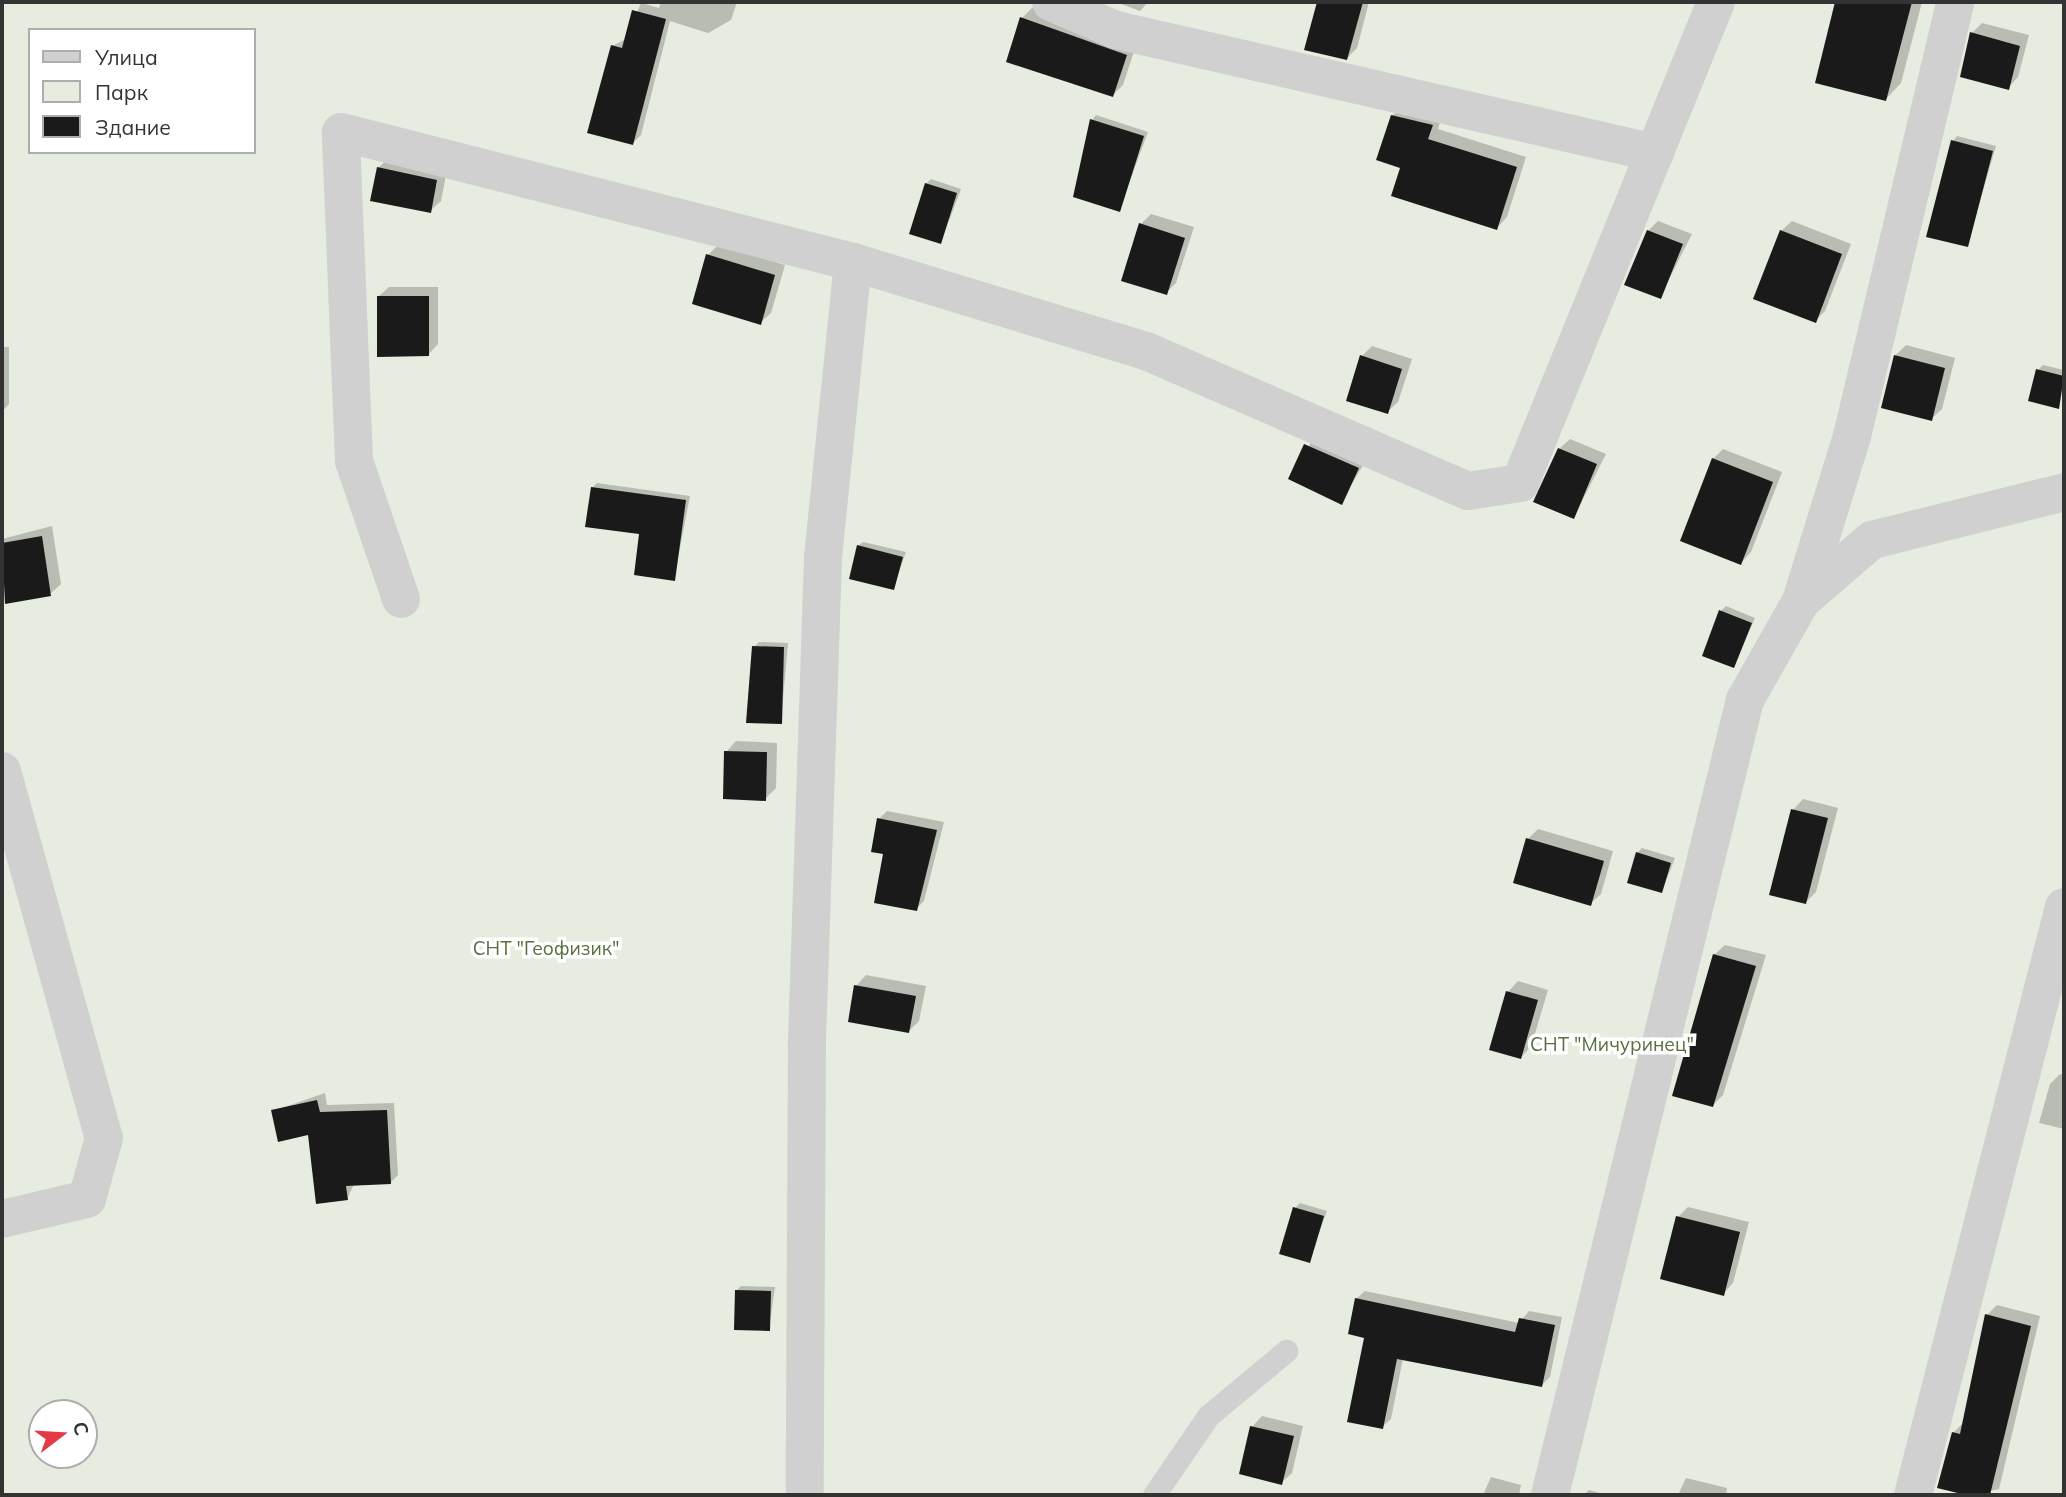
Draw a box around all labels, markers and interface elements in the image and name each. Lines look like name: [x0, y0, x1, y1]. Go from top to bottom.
legend: [28, 28, 256, 154]
text: Улица: [95, 44, 158, 70]
text: Парк: [95, 79, 148, 105]
text: Здание: [95, 114, 171, 140]
park label: СНТ "Геофизик": [473, 938, 619, 960]
park label: СНТ "Мичуринец": [1530, 1034, 1694, 1056]
north arrow: [28, 1399, 98, 1469]
text: С: [68, 1419, 95, 1438]

